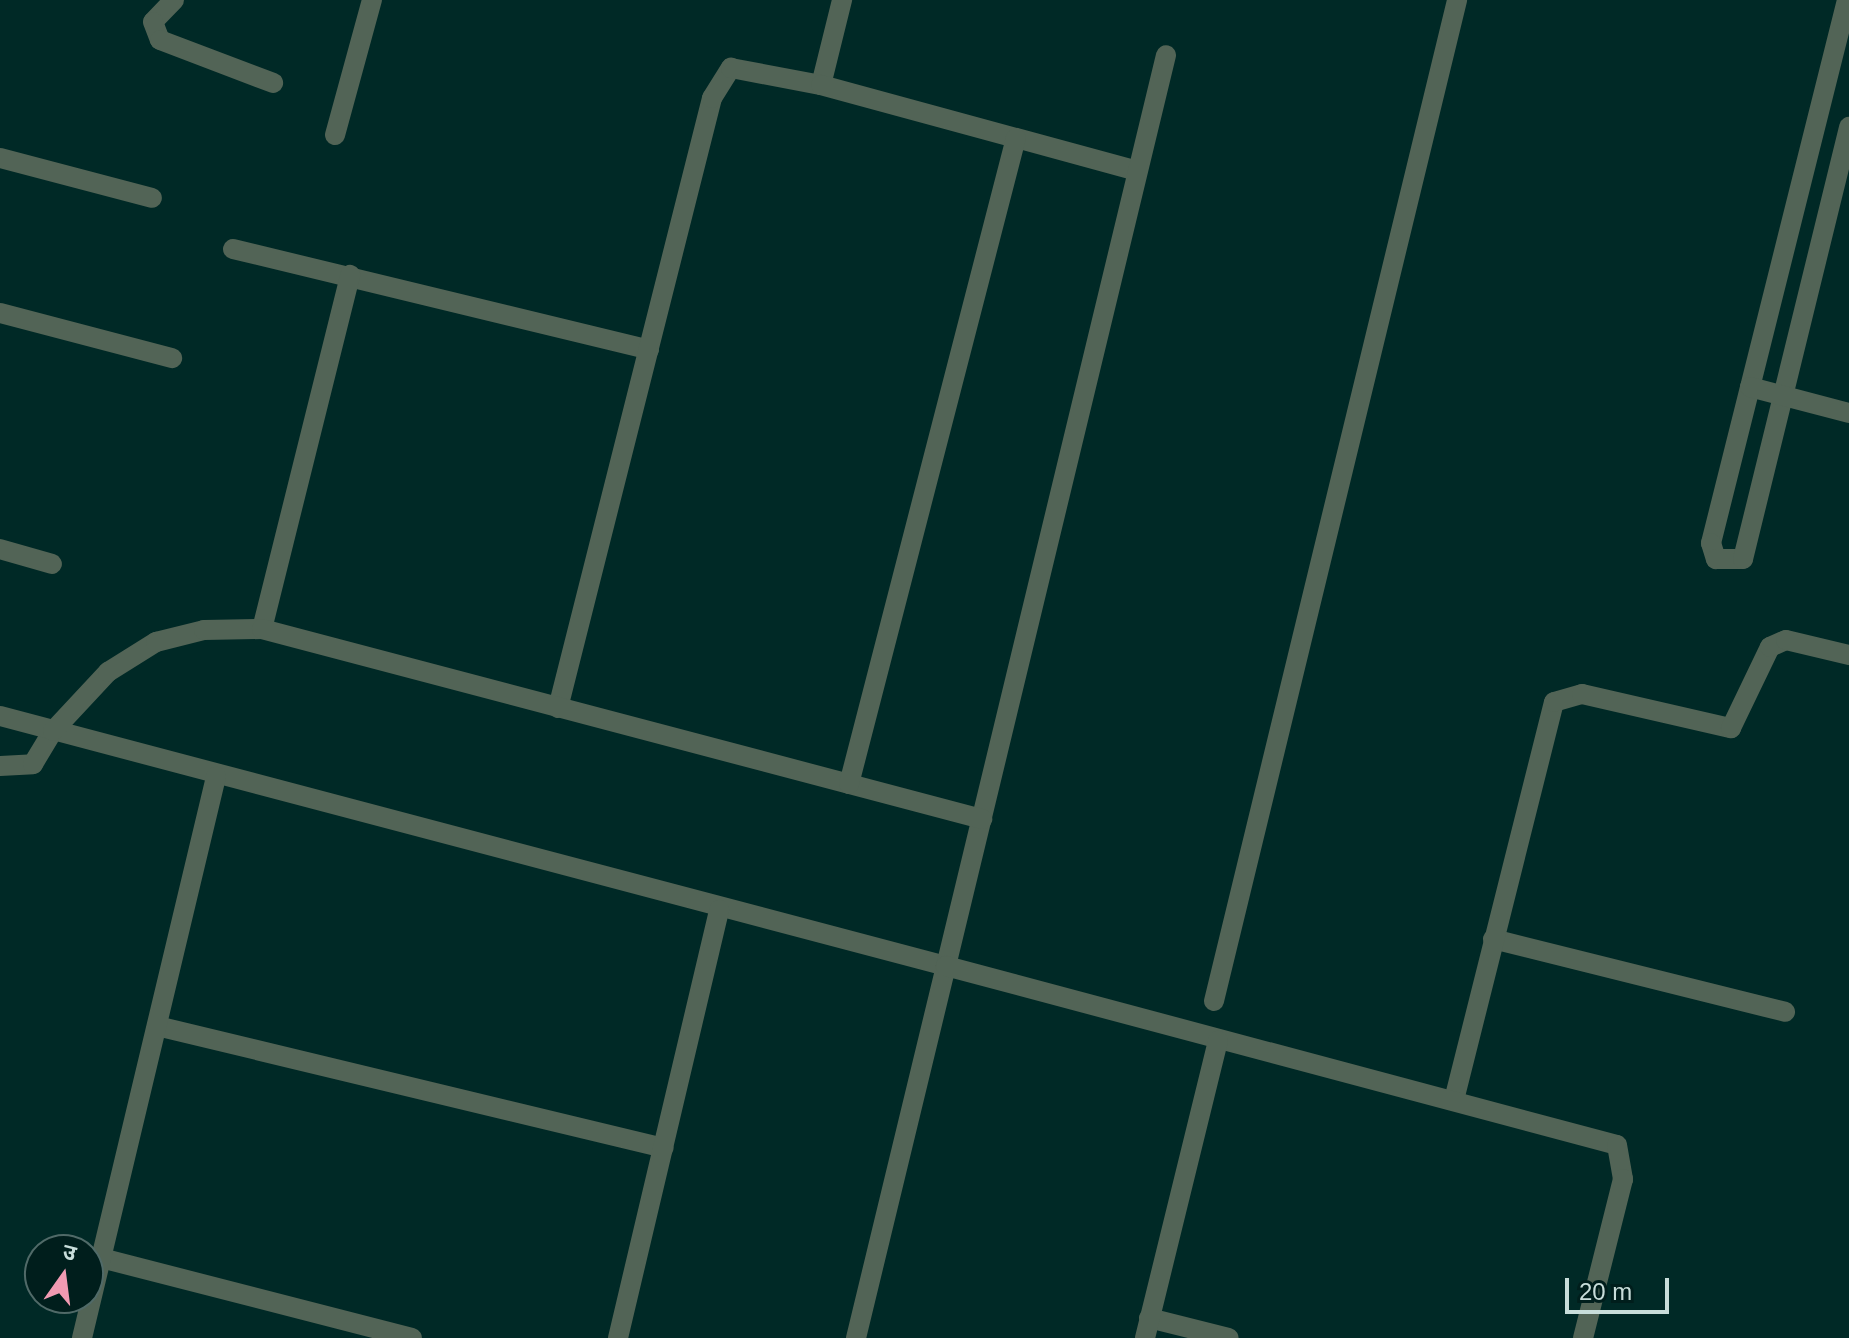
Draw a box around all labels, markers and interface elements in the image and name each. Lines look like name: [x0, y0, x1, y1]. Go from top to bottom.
north arrow: [24, 1234, 104, 1314]
text: उ: [60, 1238, 79, 1266]
scale bar: [1569, 1262, 1673, 1312]
text: 20 m: [1579, 1278, 1632, 1305]

